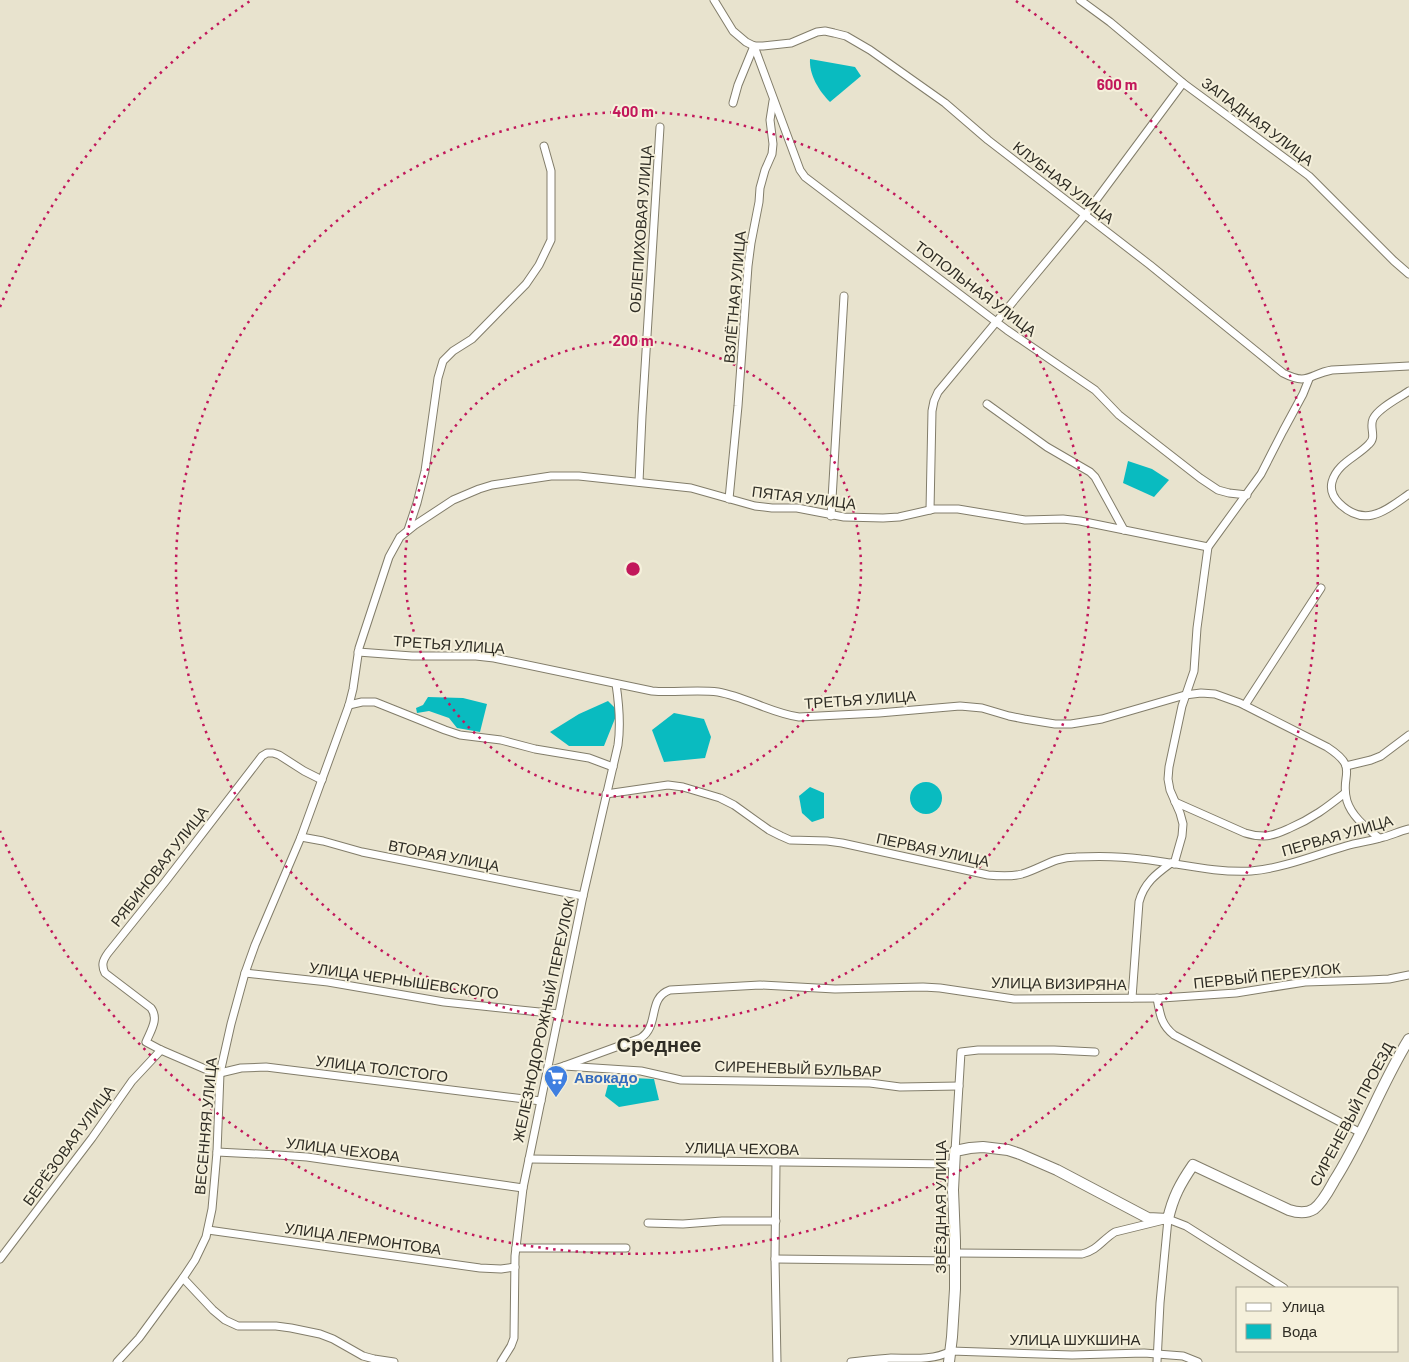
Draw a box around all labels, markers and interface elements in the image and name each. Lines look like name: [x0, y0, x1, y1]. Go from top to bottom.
street label: ЗАПАДНАЯ УЛИЦА: [1198, 73, 1318, 169]
text: 600 m: [1097, 75, 1137, 93]
text: 400 m: [612, 102, 654, 120]
street label: КЛУБНАЯ УЛИЦА: [1010, 137, 1118, 227]
street label: ОБЛЕПИХОВАЯ УЛИЦА: [625, 144, 655, 314]
street label: ВЗЛЁТНАЯ УЛИЦА: [719, 230, 749, 364]
street label: ТОПОЛЬНАЯ УЛИЦА: [912, 236, 1040, 340]
text: 200 m: [612, 331, 654, 349]
street label: ПЯТАЯ УЛИЦА: [751, 482, 857, 512]
centre of rings: [624, 560, 642, 578]
street label: ТРЕТЬЯ УЛИЦА: [392, 631, 506, 657]
street label: ТРЕТЬЯ УЛИЦА: [803, 686, 917, 712]
street label: РЯБИНОВАЯ УЛИЦА: [106, 802, 212, 930]
street label: ПЕРВАЯ УЛИЦА: [1279, 811, 1395, 859]
street label: ПЕРВАЯ УЛИЦА: [875, 828, 991, 870]
street label: ВТОРАЯ УЛИЦА: [387, 835, 501, 875]
street label: ЖЕЛЕЗНОДОРОЖНЫЙ ПЕРЕУЛОК: [508, 896, 578, 1144]
street label: УЛИЦА ЧЕРНЫШЕВСКОГО: [308, 958, 500, 1002]
street label: ПЕРВЫЙ ПЕРЕУЛОК: [1192, 958, 1342, 992]
street label: УЛИЦА ВИЗИРЯНА: [991, 973, 1127, 993]
district label: Среднее: [617, 1032, 701, 1056]
street label: СИРЕНЕВЫЙ ПРОЕЗД: [1305, 1039, 1397, 1189]
street label: УЛИЦА ТОЛСТОГО: [315, 1051, 449, 1085]
street label: СИРЕНЕВЫЙ БУЛЬВАР: [714, 1056, 882, 1080]
street label: ВЕСЕННЯЯ УЛИЦА: [190, 1057, 220, 1195]
supermarket icon: Авокадо: [543, 1064, 569, 1098]
place label: Авокадо: [574, 1068, 638, 1086]
street label: БЕРЁЗОВАЯ УЛИЦА: [18, 1081, 118, 1209]
street label: УЛИЦА ЧЕХОВА: [285, 1133, 401, 1165]
street label: УЛИЦА ЧЕХОВА: [685, 1138, 799, 1158]
street label: ЗВЁЗДНАЯ УЛИЦА: [931, 1140, 949, 1274]
street label: УЛИЦА ЛЕРМОНТОВА: [283, 1218, 443, 1258]
legend: [1236, 1287, 1399, 1352]
text: Улица: [1282, 1297, 1325, 1315]
text: Вода: [1282, 1322, 1318, 1340]
street label: УЛИЦА ШУКШИНА: [1009, 1330, 1141, 1348]

